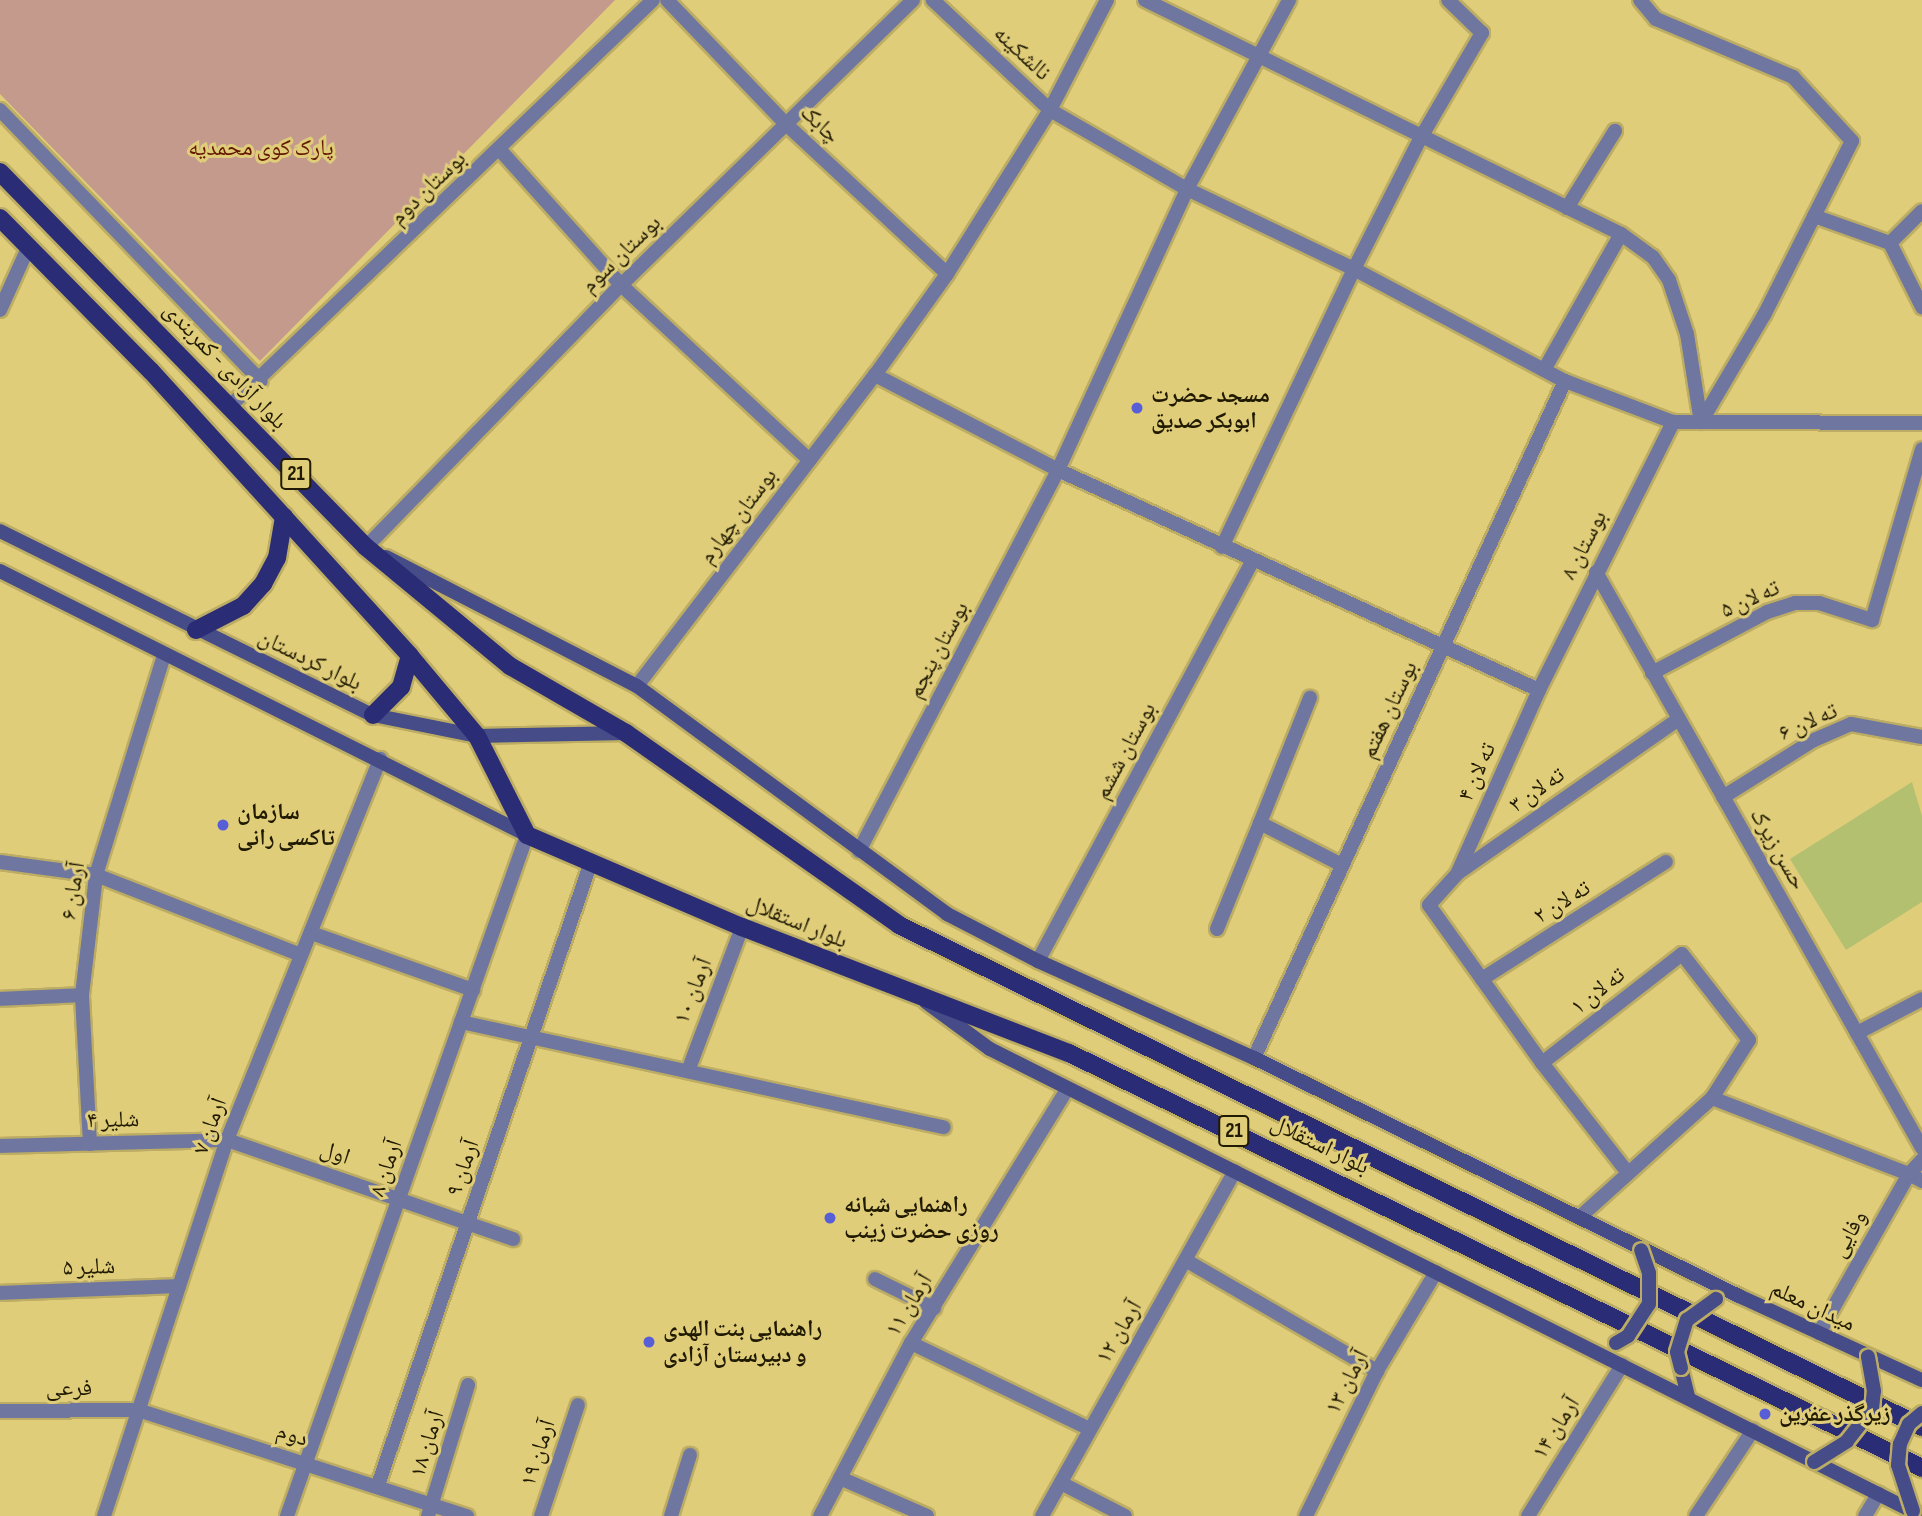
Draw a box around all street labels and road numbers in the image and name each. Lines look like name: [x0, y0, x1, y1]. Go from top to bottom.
street label: نالشکینه: [988, 20, 1056, 86]
street label: چابک: [794, 99, 846, 149]
street label: بوستان دوم: [384, 145, 472, 231]
street label: بوستان سوم: [575, 209, 667, 299]
street label: بلوار آزادی - کمربندی: [157, 297, 293, 435]
road number: 21: [280, 456, 312, 491]
street label: بوستان چهارم: [693, 463, 783, 569]
street label: بوستان ۸: [1555, 506, 1613, 584]
street label: ته لان ۵: [1716, 574, 1784, 624]
street label: بوستان پنجم: [901, 597, 975, 703]
street label: بلوار کردستان: [254, 623, 366, 697]
street label: بوستان هفتم: [1354, 657, 1424, 763]
street label: ته لان ۶: [1774, 697, 1842, 747]
street label: بوستان ششم: [1088, 698, 1162, 804]
street label: ته لان ۴: [1452, 738, 1502, 806]
street label: ته لان ۳: [1504, 761, 1570, 819]
street label: حسن زیرک: [1744, 803, 1812, 895]
street label: آرمان ۶: [55, 860, 91, 922]
street label: ته لان ۲: [1529, 874, 1595, 930]
street label: بلوار استقلال: [743, 889, 851, 955]
street label: آرمان ۱۰: [668, 954, 718, 1028]
street label: ته لان ۱: [1565, 961, 1631, 1021]
street label: آرمان ۷: [187, 1094, 233, 1158]
street label: شلیر ۴: [87, 1106, 139, 1134]
street label: بلوار استقلال: [1266, 1109, 1374, 1181]
road number: 21: [1218, 1114, 1250, 1148]
street label: اول: [316, 1135, 354, 1171]
street label: آرمان ۸: [363, 1136, 409, 1200]
street label: آرمان ۹: [440, 1136, 486, 1200]
street label: وفایی: [1825, 1205, 1873, 1263]
street label: شلیر ۵: [62, 1252, 116, 1282]
street label: آرمان ۱۱: [880, 1269, 938, 1341]
street label: میدان معلم: [1766, 1274, 1860, 1338]
street label: آرمان ۱۲: [1090, 1295, 1148, 1369]
street label: آرمان ۱۳: [1319, 1345, 1375, 1419]
street label: فرعی: [46, 1374, 92, 1402]
street label: آرمان ۱۴: [1526, 1392, 1586, 1464]
street label: آرمان ۱۸: [404, 1407, 450, 1481]
street label: آرمان ۱۹: [514, 1416, 562, 1490]
street label: دوم: [273, 1417, 311, 1453]

